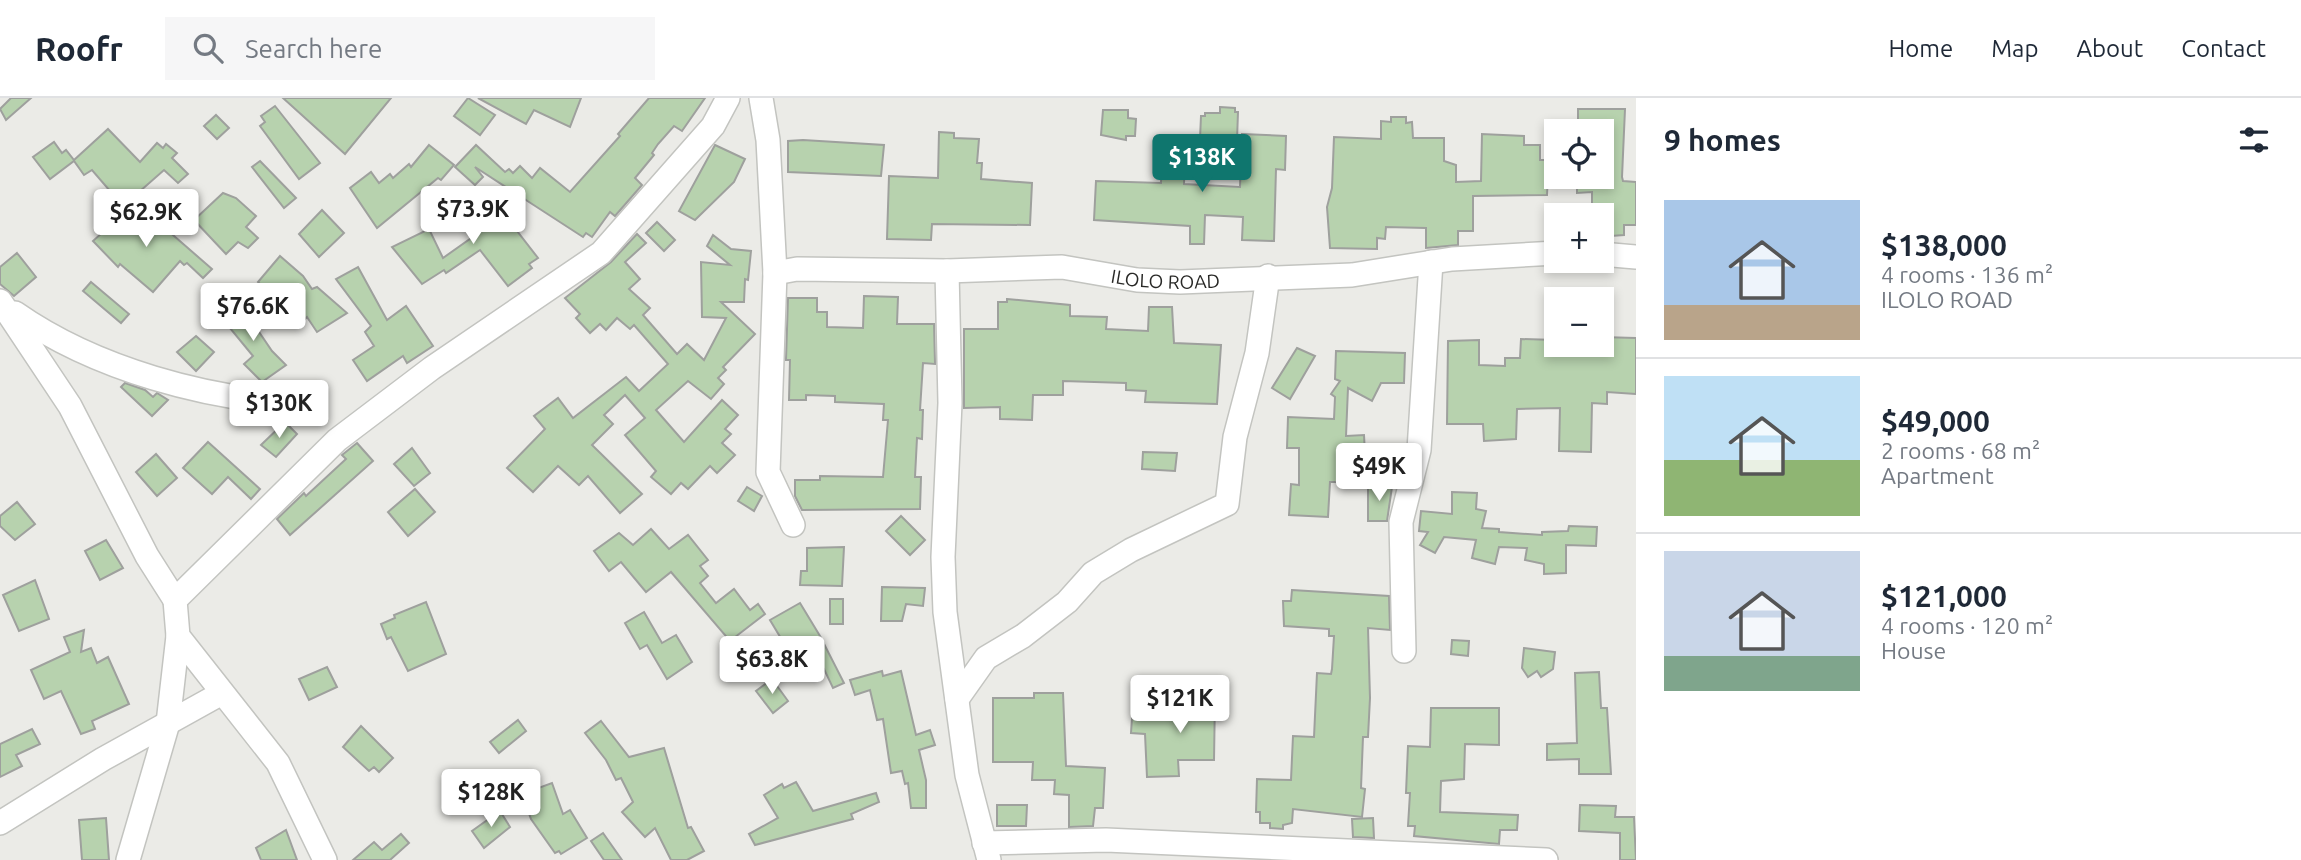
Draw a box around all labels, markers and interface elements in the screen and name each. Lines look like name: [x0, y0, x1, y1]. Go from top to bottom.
search box: [165, 17, 655, 80]
icon: search: [189, 29, 227, 67]
text: Roofr: [35, 30, 123, 67]
text: Search here: [245, 34, 382, 63]
text: Home: [1888, 35, 1953, 62]
text: Map: [1991, 35, 2038, 62]
text: About: [2076, 35, 2143, 62]
text: Contact: [2181, 35, 2266, 62]
map controls: [1544, 119, 1614, 357]
button: locate: [1544, 119, 1614, 189]
icon: filters: [2235, 121, 2273, 159]
text: 9 homes: [1664, 123, 1781, 157]
pin: $138K: [1153, 134, 1251, 194]
text: $138K: [1168, 144, 1236, 169]
pin: $73.9K: [416, 186, 530, 246]
pin: $62.9K: [89, 190, 203, 249]
text: $73.9K: [437, 196, 509, 221]
text: $62.9K: [110, 199, 182, 224]
button: +: [1544, 203, 1614, 273]
icon: home: [1720, 228, 1804, 312]
text: $138,000: [1881, 228, 2007, 262]
text: 4 rooms · 136 m²: [1881, 262, 2053, 287]
street label: ILOLO ROAD: [1109, 265, 1220, 293]
pin: $76.6K: [196, 284, 310, 343]
button: −: [1544, 287, 1614, 357]
text: ILOLO ROAD: [1881, 287, 2013, 312]
text: $76.6K: [217, 293, 289, 318]
pin: $130K: [230, 380, 328, 440]
text: $130K: [245, 390, 313, 415]
icon: home: [1720, 404, 1804, 488]
text: $49,000: [1881, 404, 1990, 438]
text: 2 rooms · 68 m²: [1881, 438, 2040, 463]
pin: $49K: [1338, 444, 1420, 503]
text: $49K: [1352, 453, 1406, 478]
text: Apartment: [1881, 463, 1994, 488]
icon: home: [1720, 579, 1804, 663]
text: $121,000: [1881, 579, 2007, 613]
text: 4 rooms · 120 m²: [1881, 613, 2053, 638]
pin: $63.8K: [715, 636, 829, 696]
text: House: [1881, 638, 1946, 663]
text: $63.8K: [736, 646, 808, 671]
pin: $121K: [1131, 676, 1229, 735]
text: $121K: [1146, 685, 1214, 710]
pin: $128K: [442, 770, 540, 829]
text: $128K: [457, 779, 525, 804]

